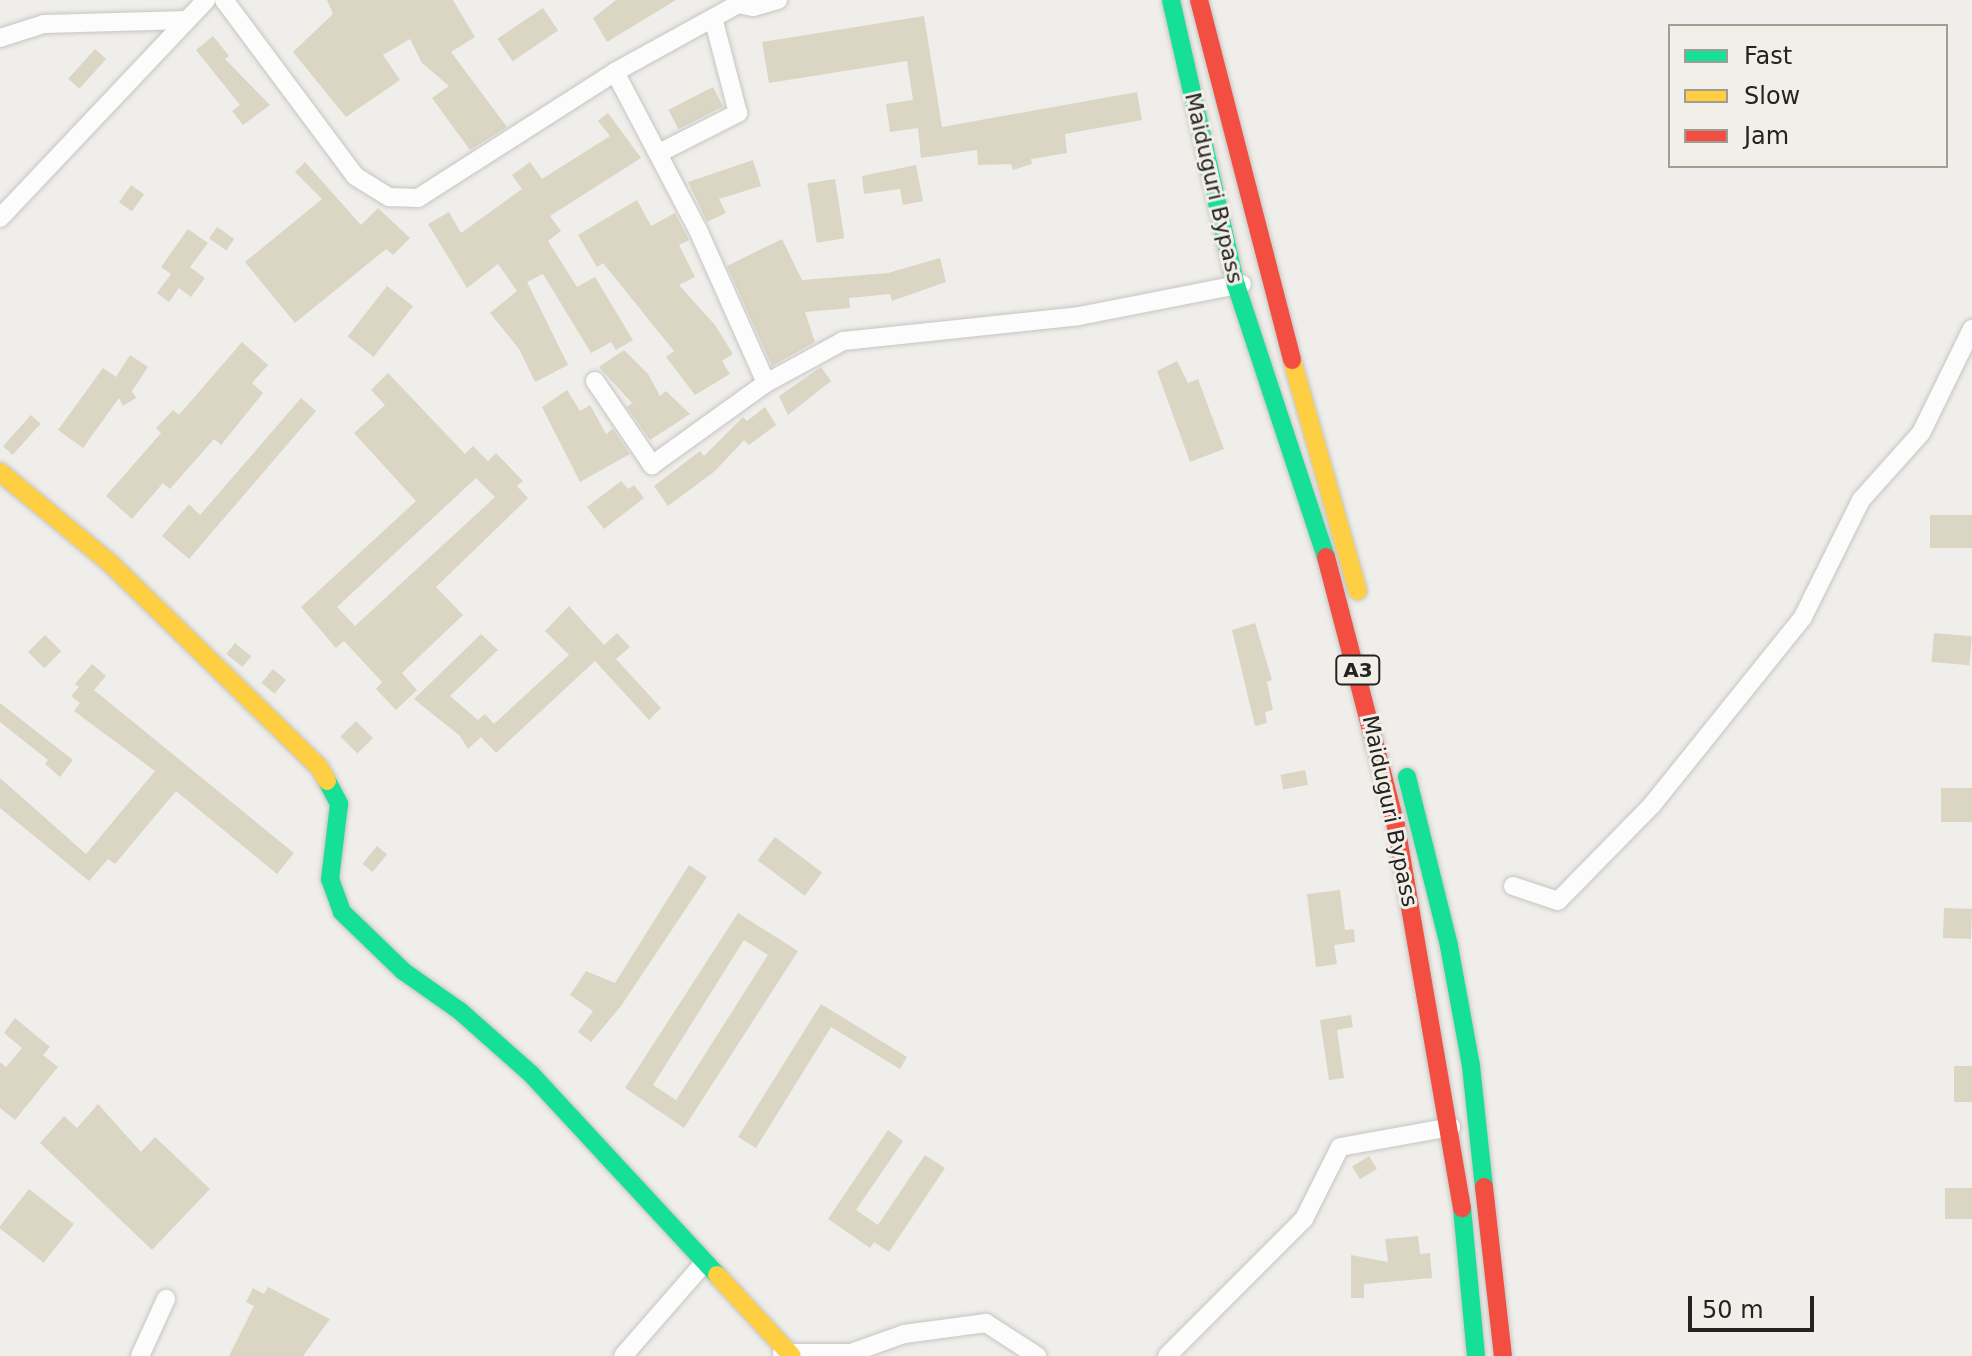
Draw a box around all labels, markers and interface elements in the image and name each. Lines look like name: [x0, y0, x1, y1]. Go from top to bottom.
legend: [1668, 24, 1948, 168]
text: Fast: [1744, 42, 1792, 70]
text: Slow: [1744, 82, 1800, 110]
street label: Maiduguri Bypass: [1179, 90, 1249, 286]
text: Jam: [1744, 122, 1789, 150]
road number: A3: [1334, 654, 1382, 686]
street label: Maiduguri Bypass: [1357, 713, 1423, 909]
scale bar: [1692, 1280, 1818, 1330]
text: 50 m: [1702, 1296, 1764, 1324]

